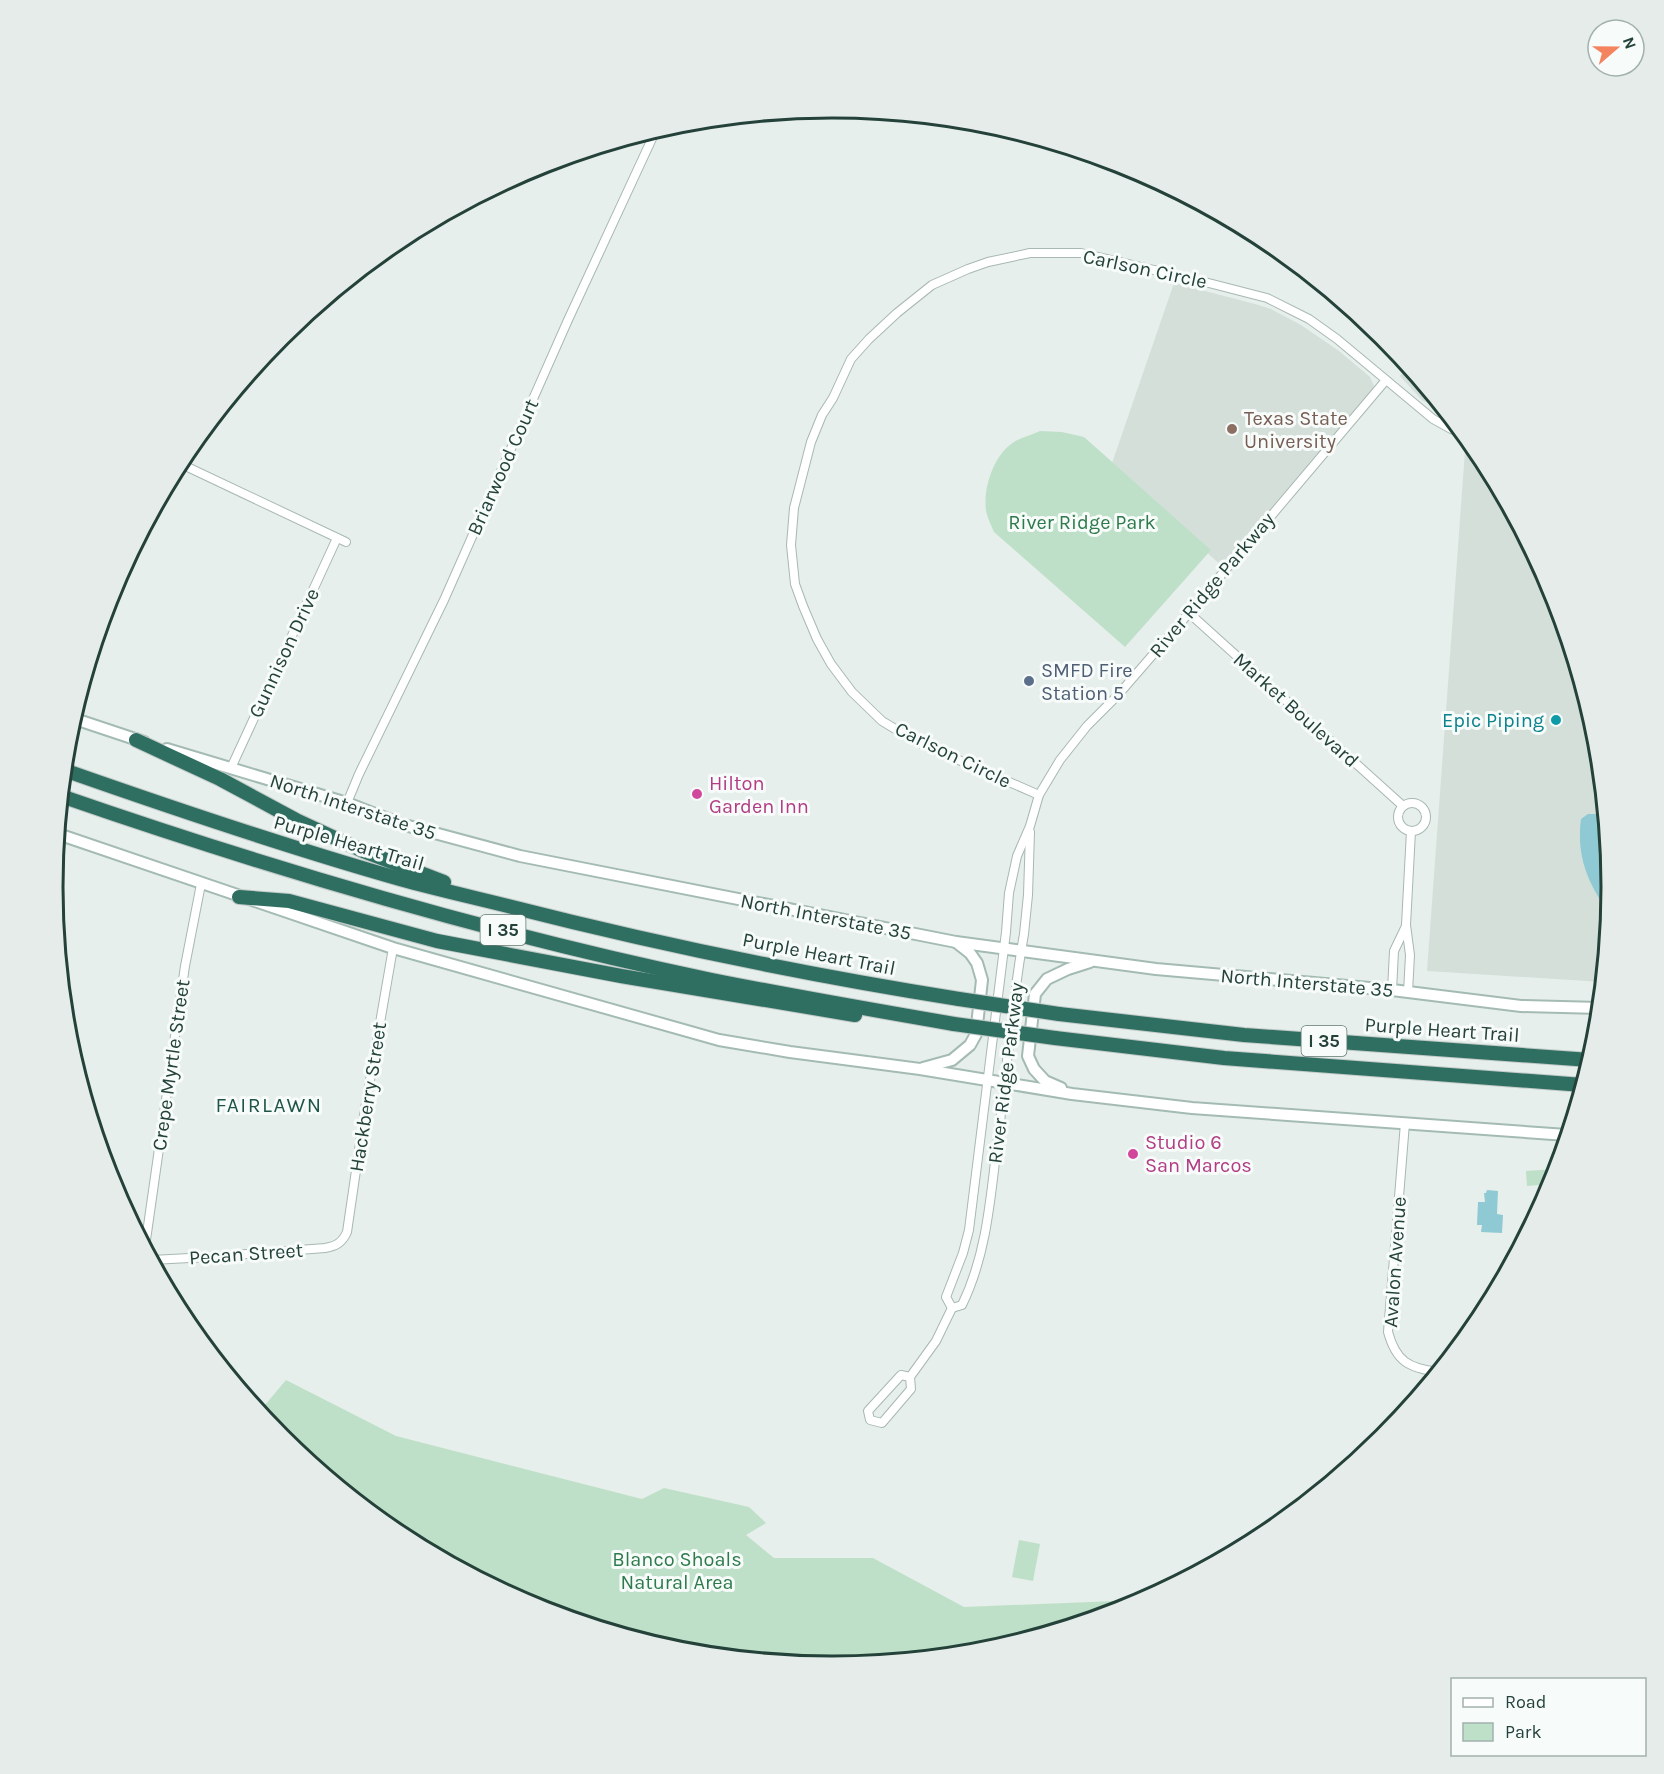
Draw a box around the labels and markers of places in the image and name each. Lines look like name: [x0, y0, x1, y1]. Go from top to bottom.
place label: Texas State University: [1244, 407, 1348, 453]
marker: Texas State University: [1225, 422, 1239, 436]
place label: SMFD Fire Station 5: [1041, 659, 1132, 705]
marker: SMFD Fire Station 5: [1022, 674, 1036, 688]
place label: Epic Piping: [1442, 709, 1544, 732]
marker: Epic Piping: [1549, 713, 1563, 727]
place label: Hilton Garden Inn: [709, 772, 809, 818]
marker: Hilton Garden Inn: [690, 787, 704, 801]
place label: Studio 6 San Marcos: [1145, 1131, 1252, 1177]
marker: Studio 6 San Marcos: [1126, 1147, 1140, 1161]

